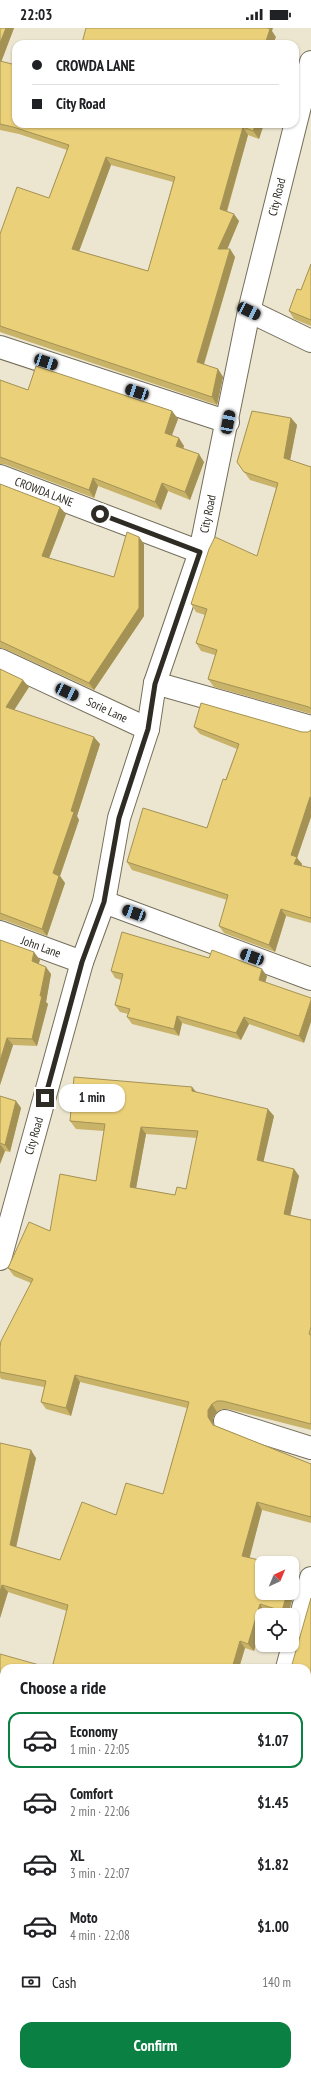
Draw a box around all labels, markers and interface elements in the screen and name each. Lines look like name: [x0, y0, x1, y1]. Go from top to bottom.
text: 22:03: [20, 5, 52, 24]
text: CROWDA LANE: [56, 56, 135, 75]
text: City Road: [56, 94, 105, 113]
street label: City Road: [265, 176, 288, 217]
car: [236, 300, 262, 322]
car: [33, 353, 59, 371]
car: [124, 383, 150, 401]
car: [220, 409, 236, 435]
street label: CROWDA LANE: [13, 473, 76, 510]
street label: City Road: [196, 493, 219, 534]
route start: [91, 505, 109, 523]
car: [54, 681, 80, 703]
street label: Sorie Lane: [84, 694, 130, 726]
car: [121, 903, 147, 923]
street label: John Lane: [18, 932, 63, 961]
car: [239, 947, 265, 967]
callout: 1 min: [59, 1084, 125, 1112]
route end: [36, 1089, 54, 1107]
text: 1 min: [79, 1089, 105, 1106]
street label: City Road: [21, 1115, 46, 1156]
north arrow: [255, 1556, 299, 1600]
map controls: [255, 1556, 299, 1652]
button: locate: [255, 1608, 299, 1652]
text: Choose a ride: [20, 1676, 106, 1699]
icon: car: [22, 1722, 58, 1758]
text: Economy: [70, 1722, 118, 1741]
text: $1.07: [257, 1731, 289, 1750]
text: 1 min · 22:05: [70, 1741, 130, 1758]
icon: car: [22, 1784, 58, 1820]
text: Comfort: [70, 1784, 113, 1803]
text: $1.45: [257, 1793, 289, 1812]
text: 2 min · 22:06: [70, 1803, 130, 1820]
icon: car: [22, 1846, 58, 1882]
text: XL: [70, 1846, 84, 1865]
text: $1.82: [257, 1855, 289, 1874]
text: 3 min · 22:07: [70, 1865, 130, 1882]
icon: car: [22, 1908, 58, 1944]
text: Moto: [70, 1908, 98, 1927]
text: $1.00: [257, 1917, 289, 1936]
text: 4 min · 22:08: [70, 1927, 130, 1944]
icon: cash: [20, 1971, 42, 1993]
text: Cash: [52, 1973, 76, 1992]
text: 140 m: [262, 1974, 291, 1991]
button: Confirm: [20, 2022, 291, 2068]

